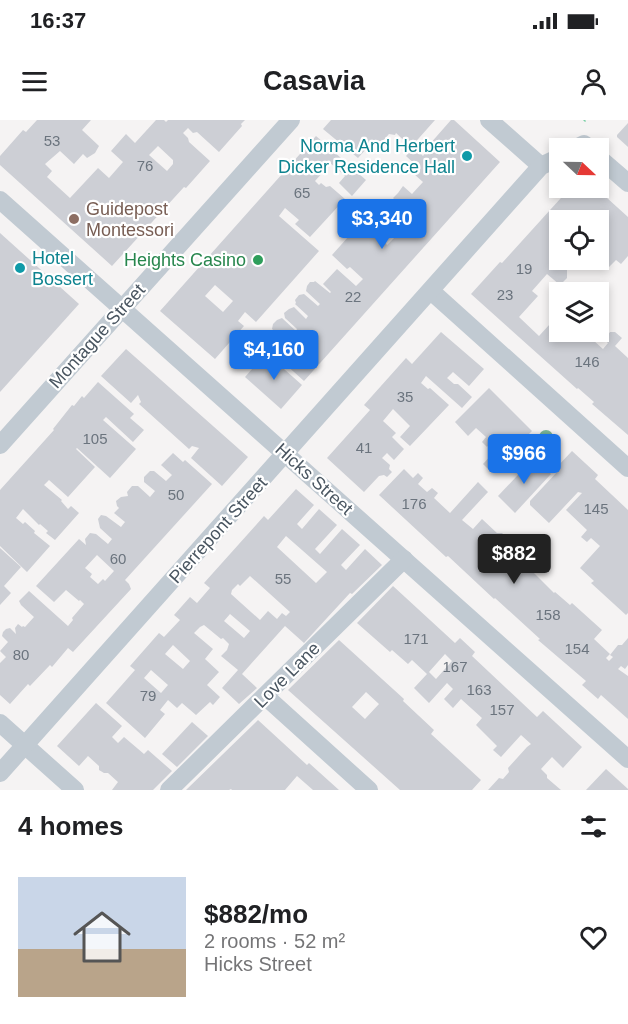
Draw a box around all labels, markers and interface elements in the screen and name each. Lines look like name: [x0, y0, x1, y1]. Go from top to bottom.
text: 16:37: [30, 8, 86, 33]
icon: menu: [18, 65, 51, 98]
icon: person: [577, 65, 610, 98]
text: Casavia: [263, 66, 365, 96]
house number: 53: [44, 132, 60, 149]
place label: Norma And Herbert Dicker Residence Hall: [278, 136, 455, 177]
north arrow: [549, 138, 609, 198]
map controls: [549, 138, 609, 342]
marker: Norma And Herbert Dicker Residence Hall: [460, 149, 474, 163]
house number: 76: [137, 157, 153, 174]
house number: 65: [294, 184, 310, 201]
place label: Guidepost Montessori: [86, 199, 174, 240]
pin: $3,340: [333, 199, 431, 250]
text: $3,340: [351, 207, 413, 229]
button: locate: [549, 210, 609, 270]
marker: Guidepost Montessori: [67, 212, 81, 226]
place label: Hotel Bossert: [32, 248, 93, 289]
place label: Heights Casino: [124, 250, 246, 270]
marker: Heights Casino: [251, 253, 265, 267]
house number: 19: [516, 260, 532, 277]
marker: Hotel Bossert: [13, 261, 27, 275]
street label: Montague Street: [45, 280, 149, 392]
button: layers: [549, 282, 609, 342]
house number: 23: [497, 286, 513, 303]
house number: 22: [345, 288, 361, 305]
pin: $4,160: [225, 330, 323, 381]
text: $4,160: [243, 338, 305, 360]
house number: 146: [574, 353, 600, 370]
house number: 35: [397, 388, 413, 405]
house number: 105: [82, 430, 108, 447]
pin: $966: [488, 434, 560, 485]
street label: Hicks Street: [271, 439, 357, 519]
house number: 41: [356, 439, 372, 456]
text: $966: [502, 442, 546, 464]
street label: Pierrepont Street: [165, 473, 271, 587]
house number: 50: [168, 486, 184, 503]
house number: 176: [401, 495, 427, 512]
house number: 145: [583, 500, 609, 517]
pin: $882: [478, 534, 550, 585]
text: $882: [492, 542, 536, 564]
house number: 60: [110, 550, 126, 567]
house number: 55: [275, 570, 291, 587]
house number: 158: [535, 606, 561, 623]
house number: 171: [403, 630, 429, 647]
street label: Love Lane: [250, 638, 324, 712]
house number: 154: [564, 640, 590, 657]
house number: 80: [13, 646, 29, 663]
house number: 167: [442, 658, 468, 675]
house number: 163: [466, 681, 492, 698]
house number: 79: [140, 687, 156, 704]
house number: 157: [489, 701, 515, 718]
icon: filters: [577, 810, 610, 843]
text: 4 homes: [18, 811, 124, 841]
text: $882/mo: [204, 899, 308, 929]
icon: home: [66, 901, 138, 973]
icon: heart: [577, 921, 610, 954]
text: 2 rooms · 52 m²: [204, 930, 345, 952]
text: Hicks Street: [204, 953, 312, 975]

